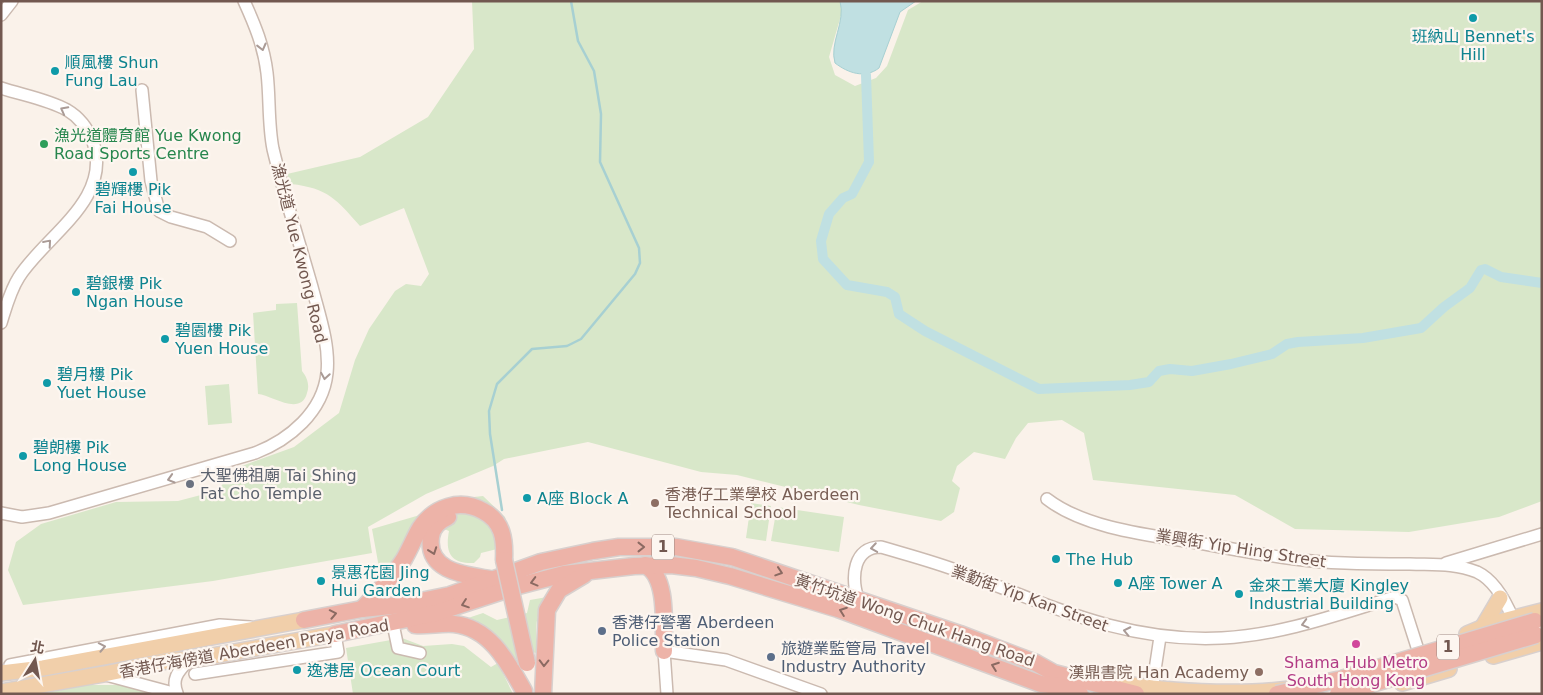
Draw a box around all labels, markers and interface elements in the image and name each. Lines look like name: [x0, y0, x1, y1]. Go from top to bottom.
marker: 班納山 Bennet's Hill: [1467, 12, 1479, 24]
place label: 班納山 Bennet's Hill: [1411, 27, 1535, 64]
one-way arrow: [256, 42, 267, 51]
place label: 順風樓 Shun Fung Lau: [65, 53, 159, 90]
marker: 順風樓 Shun Fung Lau: [49, 65, 61, 77]
one-way arrow: [61, 106, 70, 116]
place label: 漁光道體育館 Yue Kwong Road Sports Centre: [54, 126, 242, 163]
marker: 漁光道體育館 Yue Kwong Road Sports Centre: [38, 138, 50, 150]
street label: 漁光道 Yue Kwong Road: [268, 161, 331, 345]
marker: 碧輝樓 Pik Fai House: [127, 166, 139, 178]
place label: 碧輝樓 Pik Fai House: [94, 180, 172, 217]
one-way arrow: [42, 240, 51, 249]
place label: 碧銀樓 Pik Ngan House: [86, 274, 183, 311]
marker: 碧銀樓 Pik Ngan House: [70, 286, 82, 298]
place label: 碧園樓 Pik Yuen House: [174, 321, 268, 358]
marker: 碧園樓 Pik Yuen House: [159, 333, 171, 345]
place label: 碧月樓 Pik Yuet House: [56, 365, 146, 402]
one-way arrow: [321, 372, 331, 381]
marker: 碧月樓 Pik Yuet House: [41, 377, 53, 389]
place label: 碧朗樓 Pik Long House: [33, 438, 127, 475]
marker: 碧朗樓 Pik Long House: [17, 450, 29, 462]
place label: 大聖佛祖廟 Tai Shing Fat Cho Temple: [200, 466, 357, 503]
one-way arrow: [168, 474, 176, 484]
marker: 大聖佛祖廟 Tai Shing Fat Cho Temple: [184, 478, 196, 490]
place label: 香港仔工業學校 Aberdeen Technical School: [664, 485, 859, 522]
place label: A座 Block A: [537, 489, 628, 508]
marker: A座 Block A: [521, 492, 533, 504]
marker: 香港仔工業學校 Aberdeen Technical School: [649, 497, 661, 509]
street label: 業興街 Yip Hing Street: [1154, 526, 1328, 571]
road number: 1: [652, 534, 674, 560]
one-way arrow: [638, 542, 645, 552]
one-way arrow: [869, 543, 878, 553]
one-way arrow: [427, 546, 437, 555]
place label: The Hub: [1065, 550, 1133, 569]
marker: The Hub: [1050, 553, 1062, 565]
street label: 業勤街 Yip Kan Street: [949, 561, 1111, 636]
place label: 景惠花園 Jing Hui Garden: [331, 563, 430, 600]
one-way arrow: [774, 567, 782, 577]
street label: 黃竹坑道 Wong Chuk Hang Road: [792, 570, 1037, 671]
place label: A座 Tower A: [1128, 574, 1222, 593]
marker: 景惠花園 Jing Hui Garden: [315, 575, 327, 587]
one-way arrow: [530, 576, 538, 586]
place label: 金來工業大廈 Kingley Industrial Building: [1249, 576, 1409, 613]
marker: A座 Tower A: [1112, 577, 1124, 589]
marker: 金來工業大廈 Kingley Industrial Building: [1233, 588, 1245, 600]
one-way arrow: [461, 598, 470, 608]
one-way arrow: [839, 607, 847, 617]
one-way arrow: [329, 610, 338, 620]
place label: 香港仔警署 Aberdeen Police Station: [612, 613, 774, 650]
street label: 香港仔海傍道 Aberdeen Praya Road: [118, 615, 390, 682]
one-way arrow: [1302, 618, 1310, 628]
marker: 香港仔警署 Aberdeen Police Station: [596, 625, 608, 637]
one-way arrow: [1123, 626, 1132, 637]
road number: 1: [1437, 634, 1459, 660]
north arrow: [10, 635, 60, 685]
text: 北: [29, 638, 46, 656]
marker: Shama Hub Metro South Hong Kong: [1350, 638, 1362, 650]
place label: 旅遊業監管局 Travel Industry Authority: [781, 639, 930, 676]
one-way arrow: [98, 642, 106, 653]
marker: 旅遊業監管局 Travel Industry Authority: [765, 651, 777, 663]
place label: Shama Hub Metro South Hong Kong: [1284, 653, 1428, 690]
one-way arrow: [539, 660, 549, 667]
place label: 逸港居 Ocean Court: [307, 661, 460, 680]
one-way arrow: [992, 662, 1000, 672]
place label: 漢鼎書院 Han Academy: [1069, 663, 1249, 682]
marker: 逸港居 Ocean Court: [291, 664, 303, 676]
marker: 漢鼎書院 Han Academy: [1253, 666, 1265, 678]

